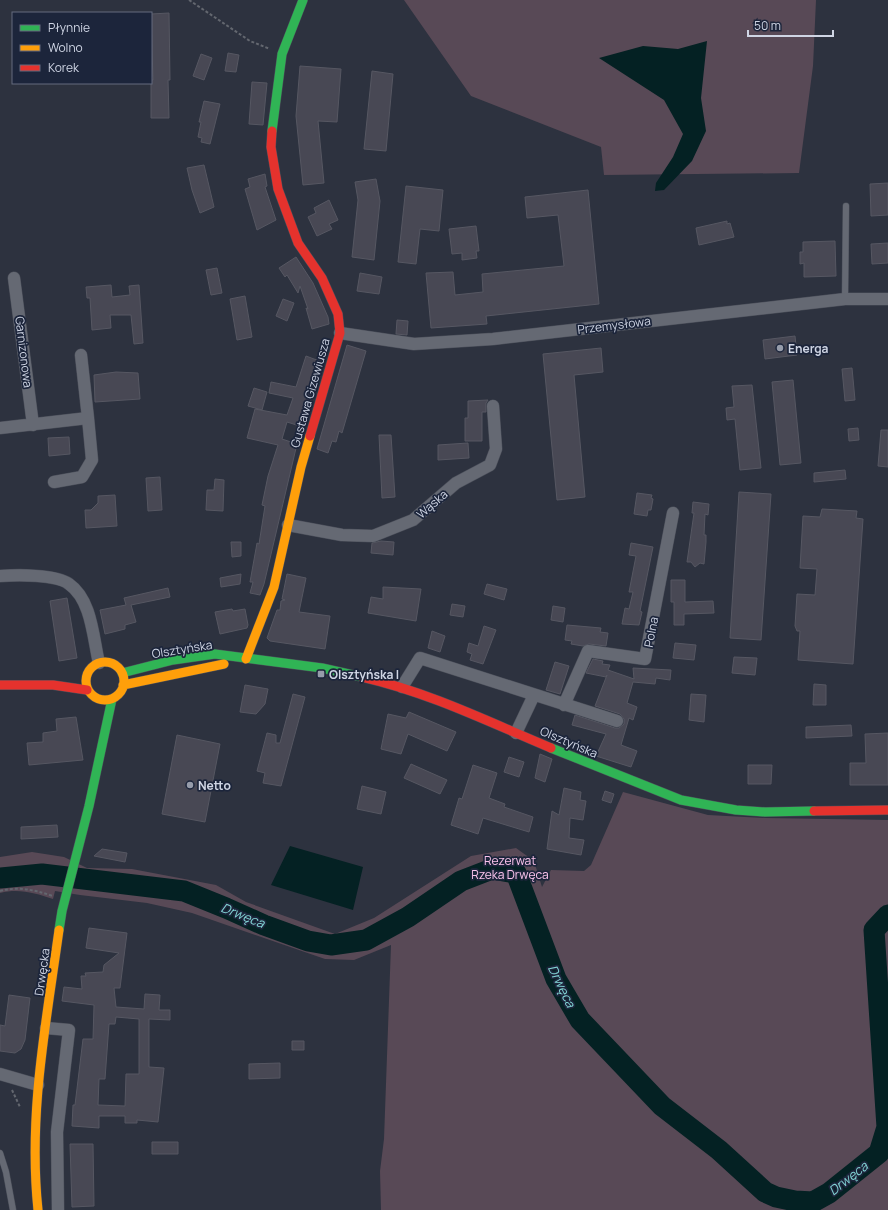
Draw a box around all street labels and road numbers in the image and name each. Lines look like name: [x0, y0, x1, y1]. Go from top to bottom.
street label: Przemysłowa: [576, 312, 652, 338]
street label: Garnizonowa: [11, 315, 37, 389]
street label: Gustawa Gizewiusza: [286, 336, 334, 450]
street label: Wąska: [413, 486, 451, 522]
street label: Polna: [640, 615, 662, 649]
street label: Olsztyńska: [150, 636, 214, 662]
street label: Olsztyńska: [538, 722, 600, 762]
street label: Drwęcka: [30, 947, 54, 997]

